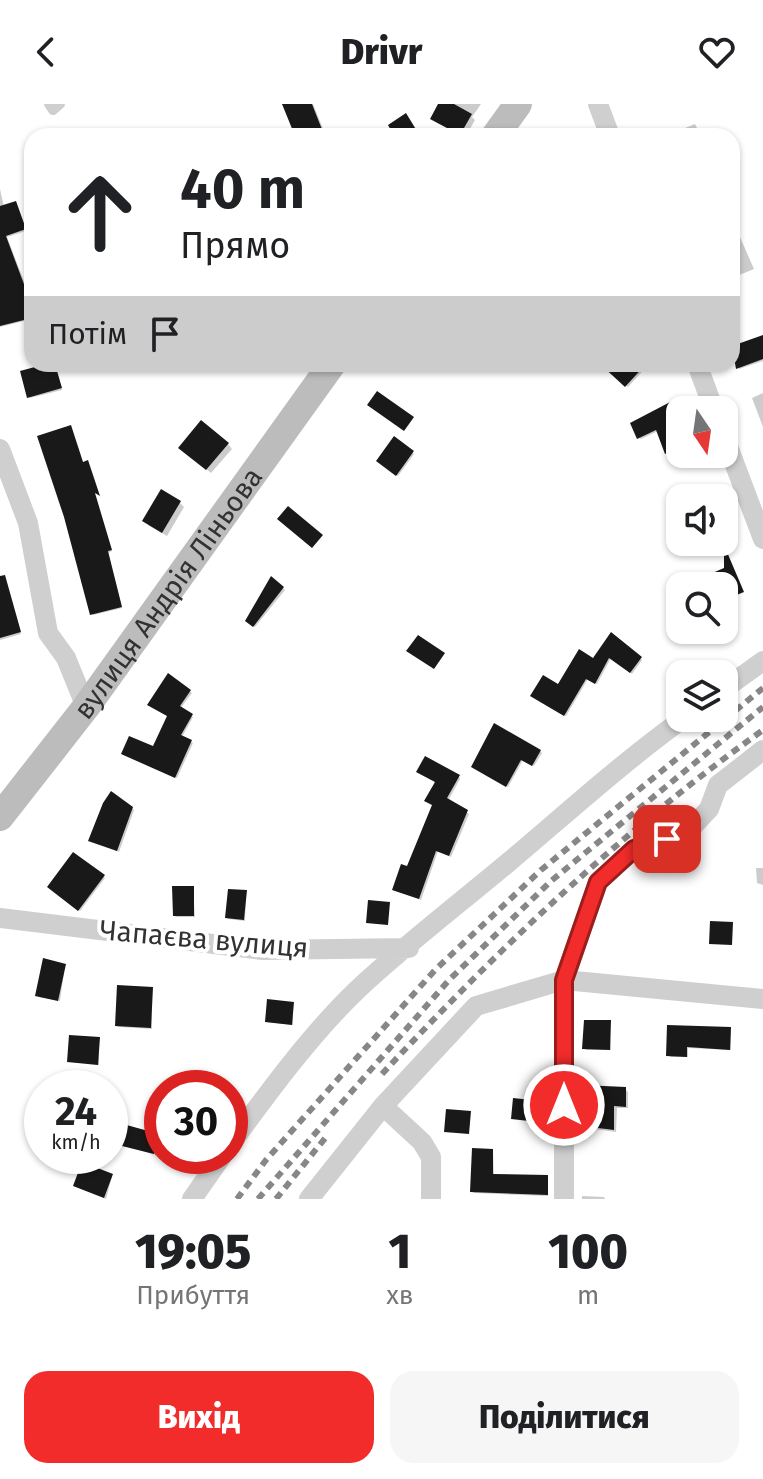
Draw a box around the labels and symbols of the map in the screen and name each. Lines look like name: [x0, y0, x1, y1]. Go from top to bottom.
north arrow: [666, 396, 738, 468]
street label: вулиця Андрія Ліньова: [67, 461, 269, 725]
pin: [633, 805, 701, 873]
street label: Чапаєва вулиця: [98, 913, 310, 965]
position arrow: [522, 1063, 606, 1147]
speed limit sign: 30: [144, 1070, 248, 1174]

